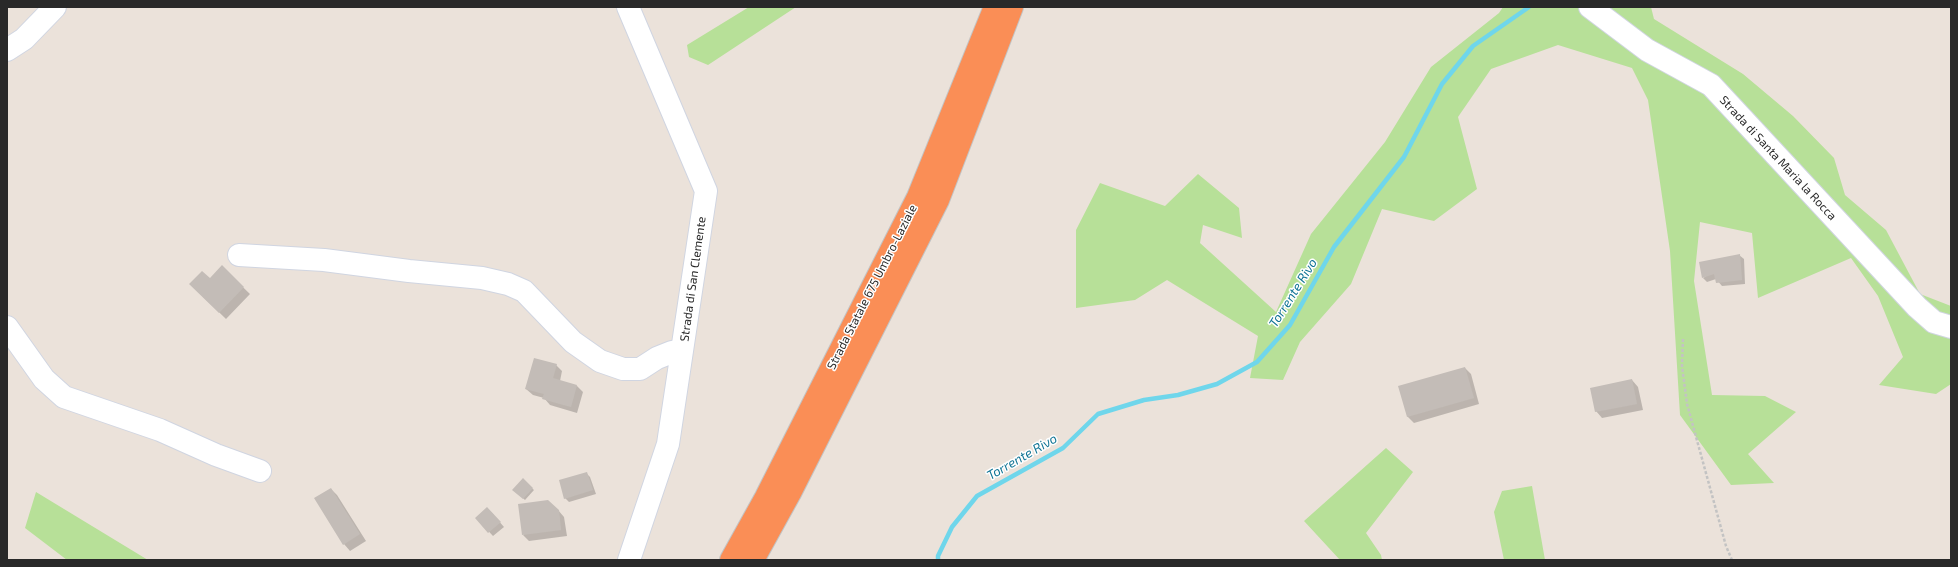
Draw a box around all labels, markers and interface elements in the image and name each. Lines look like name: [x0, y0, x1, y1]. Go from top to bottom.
street label: Strada di Santa Maria la Rocca: [1717, 93, 1839, 223]
street label: Strada Statale 675 Umbro-Laziale: [824, 202, 920, 372]
street label: Strada di San Clemente: [677, 216, 709, 342]
water label: Torrente Rivo: [1266, 256, 1320, 330]
water label: Torrente Rivo: [984, 431, 1060, 483]

